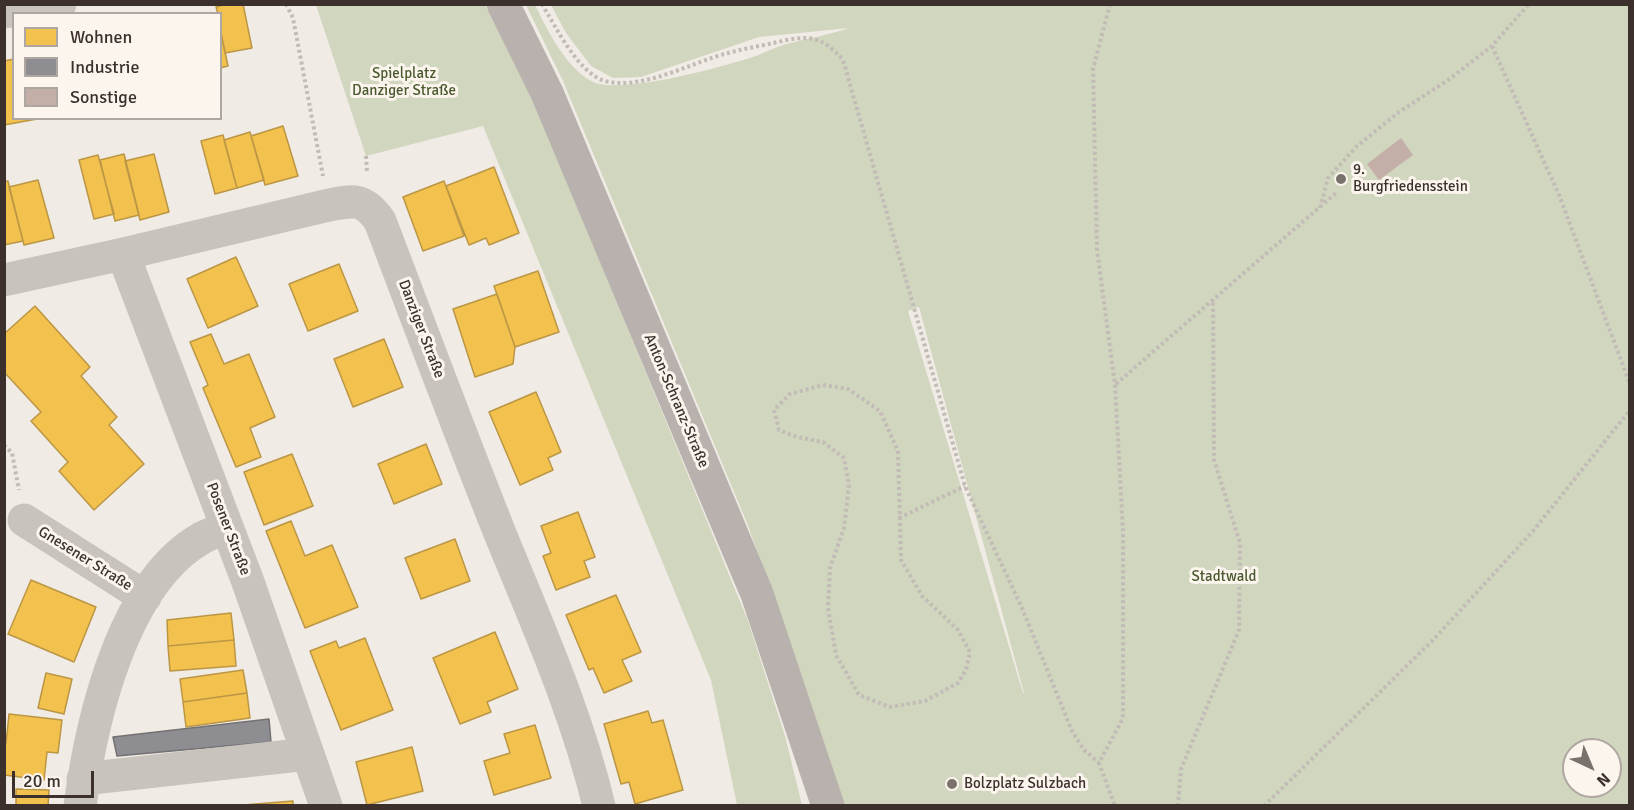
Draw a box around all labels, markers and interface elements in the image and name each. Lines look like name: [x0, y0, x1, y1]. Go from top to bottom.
legend: [12, 12, 222, 120]
text: Wohnen: [70, 26, 132, 48]
text: Industrie: [70, 56, 140, 78]
park label: Spielplatz Danziger Straße: [352, 65, 456, 100]
text: Sonstige: [70, 86, 137, 108]
place label: 9. Burgfriedensstein: [1353, 161, 1468, 196]
marker: 9. Burgfriedensstein: [1334, 172, 1348, 186]
street label: Danziger Straße: [394, 277, 448, 381]
street label: Anton-Schranz-Straße: [640, 331, 712, 471]
street label: Posener Straße: [202, 480, 254, 578]
street label: Gnesener Straße: [35, 523, 135, 595]
park label: Stadtwald: [1192, 568, 1256, 586]
north arrow: [1562, 738, 1622, 798]
scale bar: [15, 759, 98, 797]
text: N: [1592, 768, 1614, 791]
text: 20 m: [23, 770, 61, 792]
place label: Bolzplatz Sulzbach: [964, 775, 1086, 793]
marker: Bolzplatz Sulzbach: [945, 777, 959, 791]

